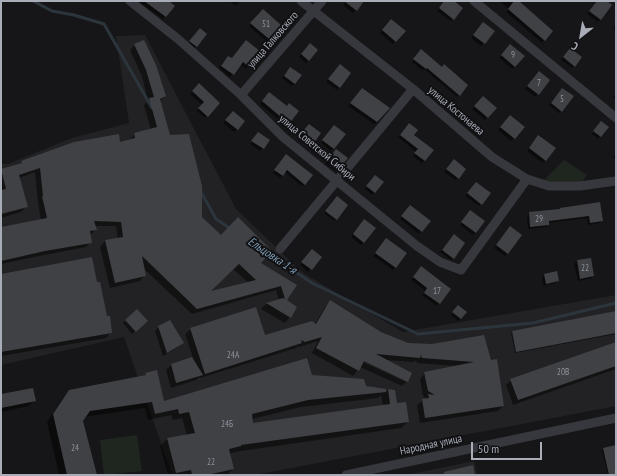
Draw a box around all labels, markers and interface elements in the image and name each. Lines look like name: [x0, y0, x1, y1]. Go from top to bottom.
street label: улица Галковского: [245, 9, 301, 71]
north arrow: [561, 16, 601, 56]
house number: 51: [262, 19, 270, 29]
text: С: [569, 39, 581, 54]
house number: 9: [511, 50, 515, 60]
house number: 7: [537, 78, 541, 88]
street label: улица Костонаева: [425, 84, 487, 138]
house number: 5: [560, 94, 564, 104]
street label: улица Советской Сибири: [276, 112, 358, 184]
house number: 29: [535, 214, 543, 224]
water label: Ельцовка 1-я: [245, 235, 299, 277]
house number: 22: [581, 263, 589, 273]
house number: 17: [433, 286, 441, 296]
house number: 24А: [227, 350, 239, 360]
house number: 20В: [557, 367, 569, 377]
house number: 24Б: [221, 419, 233, 429]
street label: Народная улица: [399, 432, 463, 458]
scale bar: [473, 434, 544, 460]
text: 50 m: [478, 441, 499, 456]
house number: 24: [71, 443, 79, 453]
house number: 22: [207, 457, 215, 467]

